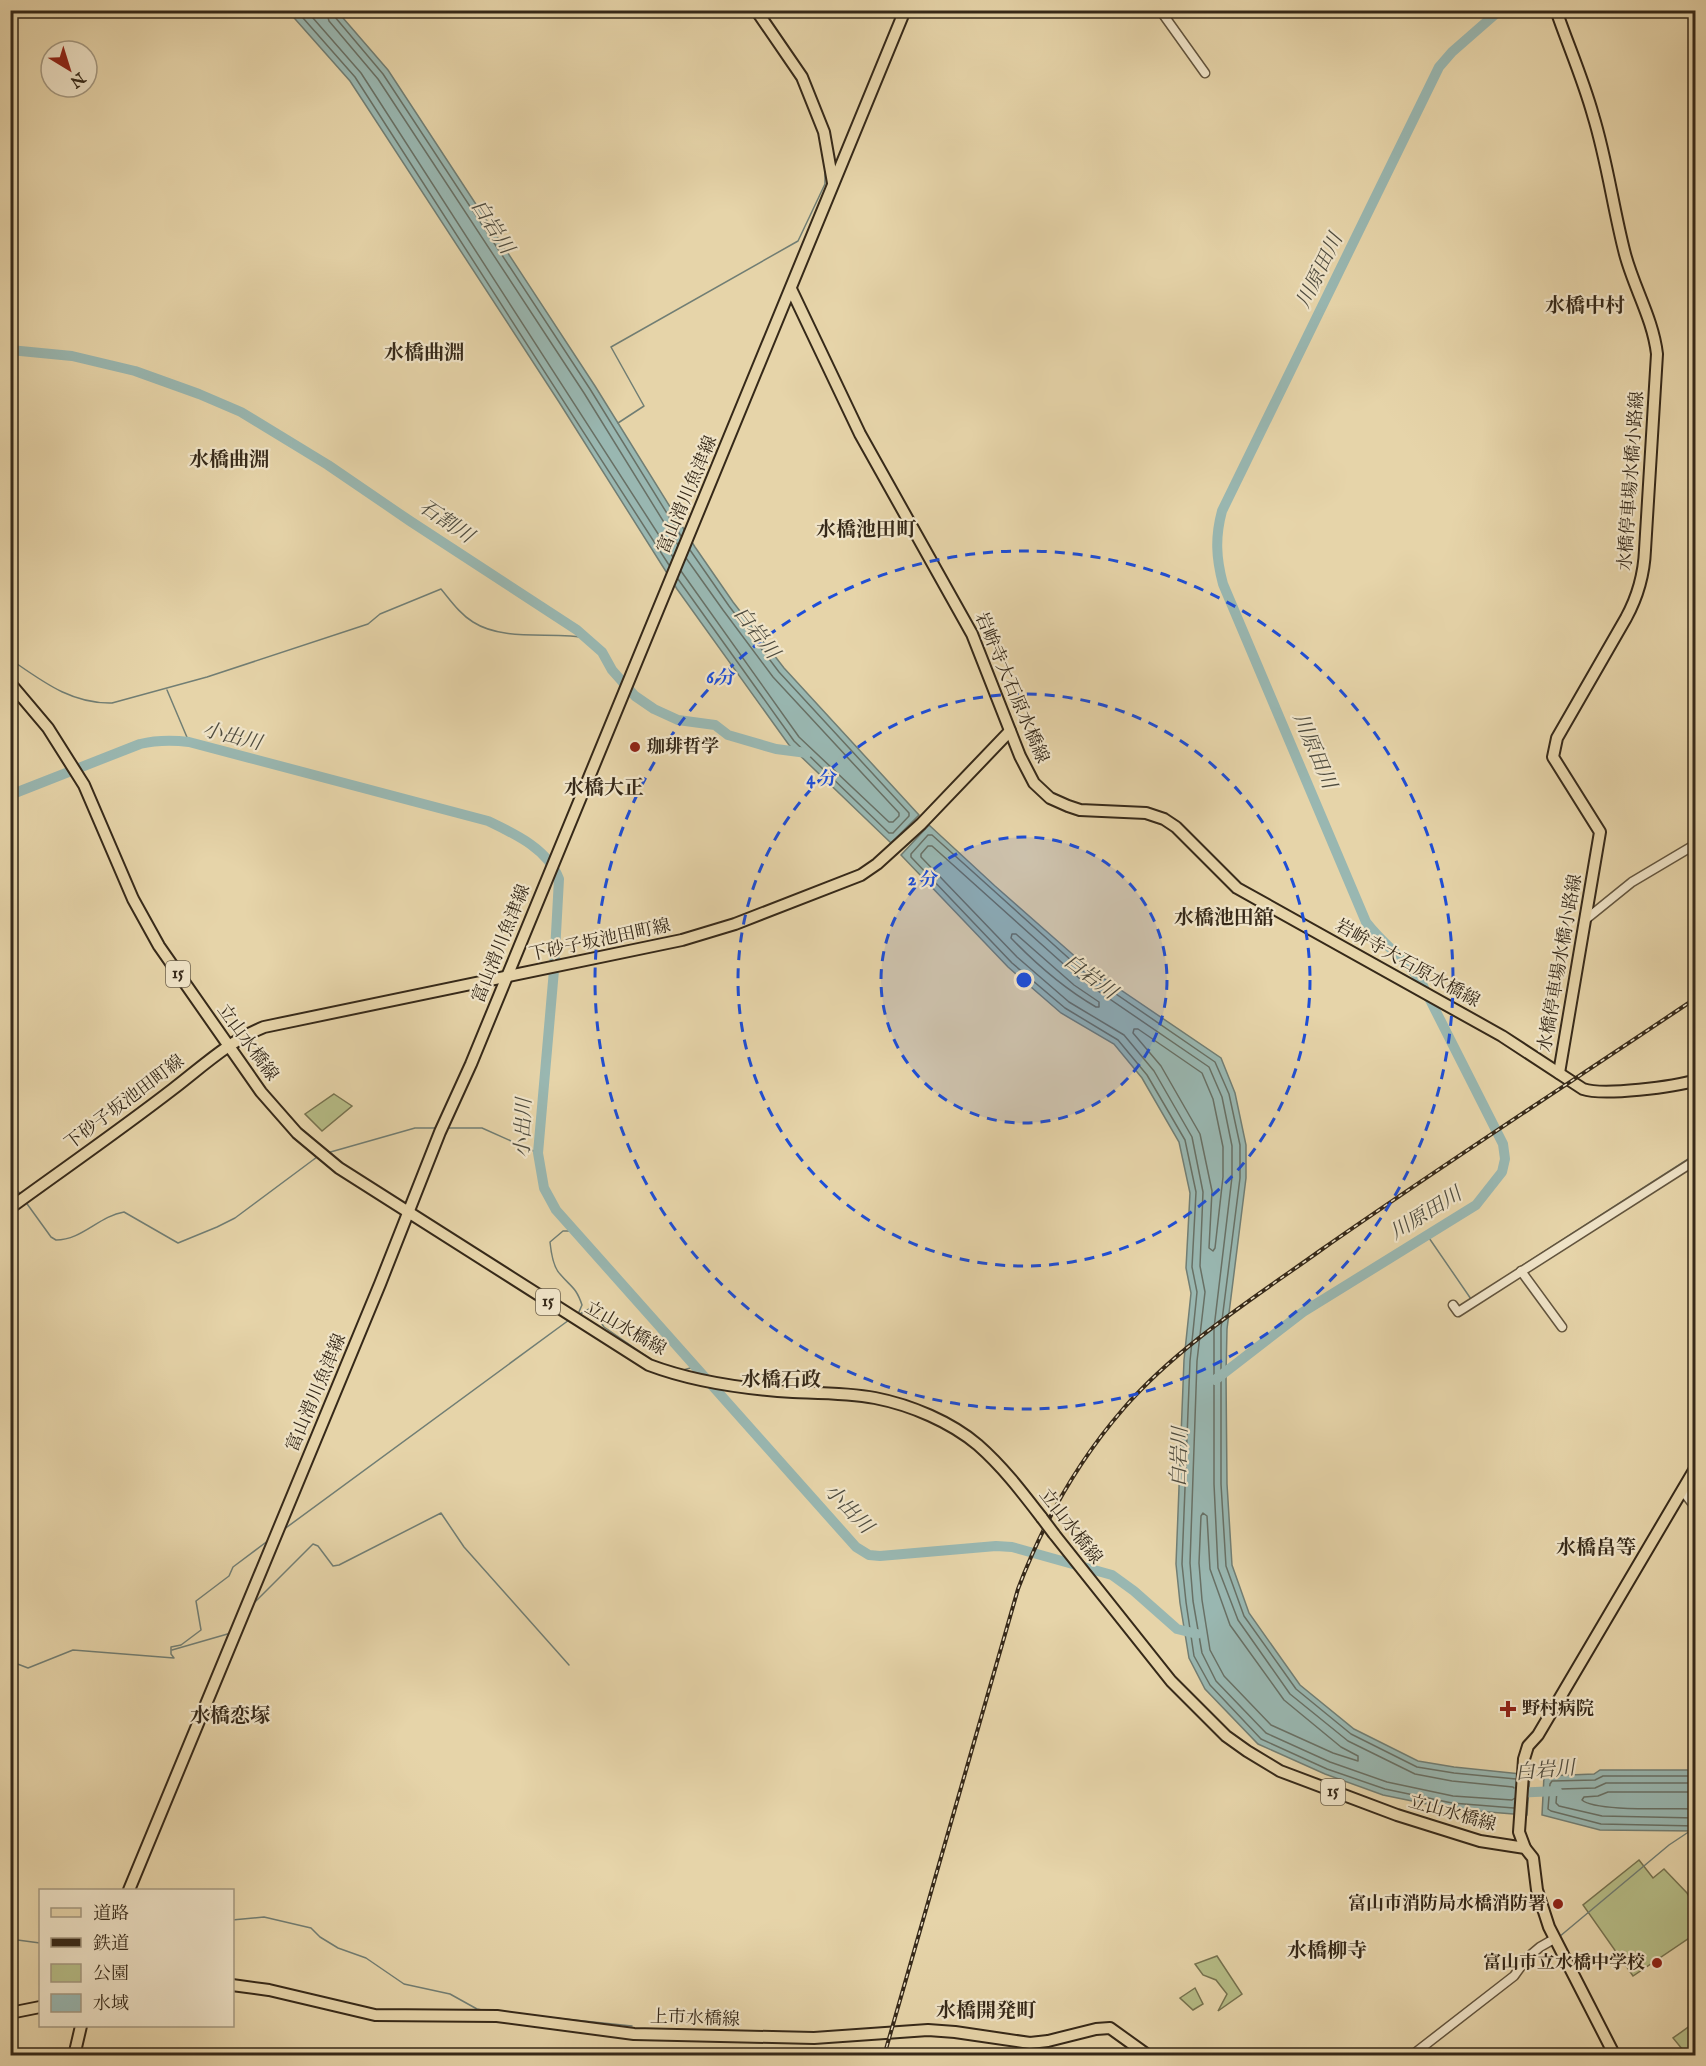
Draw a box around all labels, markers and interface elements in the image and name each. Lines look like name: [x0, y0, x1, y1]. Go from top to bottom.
north arrow: [39, 39, 99, 99]
text: N: [65, 66, 89, 91]
water label: 白岩川: [465, 195, 520, 261]
water label: 川原田川: [1291, 228, 1350, 312]
district label: 水橋中村: [1545, 294, 1625, 319]
district label: 水橋曲淵: [384, 341, 464, 366]
street label: 水橋停車場水橋小路線: [1614, 390, 1650, 572]
street label: 富山滑川魚津線: [653, 433, 723, 557]
district label: 水橋曲淵: [189, 448, 269, 473]
water label: 石割川: [414, 495, 480, 550]
district label: 水橋池田町: [816, 518, 917, 543]
water label: 白岩川: [728, 602, 786, 666]
street label: 岩峅寺大石原水橋線: [969, 609, 1053, 767]
text: 6 分: [706, 667, 736, 690]
water label: 川原田川: [1287, 709, 1342, 795]
water label: 小出川: [200, 718, 266, 757]
place label: 珈琲哲学: [647, 736, 719, 759]
marker: 珈琲哲学: [628, 740, 642, 754]
text: 4 分: [807, 768, 837, 791]
district label: 水橋大正: [564, 776, 644, 801]
text: 2 分: [908, 869, 938, 892]
street label: 水橋停車場水橋小路線: [1534, 872, 1588, 1054]
street label: 富山滑川魚津線: [468, 881, 536, 1007]
district label: 水橋池田舘: [1174, 906, 1274, 931]
street label: 下砂子坂池田町線: [527, 915, 673, 967]
street label: 岩峅寺大石原水橋線: [1331, 915, 1483, 1013]
water label: 白岩川: [1059, 949, 1123, 1006]
road number: 15: [166, 961, 190, 987]
centre of rings: [1014, 970, 1034, 990]
street label: 立山水橋線: [211, 1000, 283, 1086]
street label: 下砂子坂池田町線: [61, 1050, 189, 1156]
water label: 小出川: [510, 1096, 538, 1158]
water label: 川原田川: [1385, 1181, 1468, 1246]
road number: 15: [536, 1289, 560, 1315]
street label: 立山水橋線: [580, 1297, 670, 1361]
street label: 富山滑川魚津線: [282, 1331, 352, 1455]
district label: 水橋石政: [741, 1368, 821, 1393]
water label: 白岩川: [1166, 1425, 1194, 1487]
water label: 小出川: [818, 1479, 879, 1541]
street label: 立山水橋線: [1033, 1484, 1107, 1570]
district label: 水橋畠等: [1556, 1536, 1636, 1561]
place label: 野村病院: [1522, 1698, 1594, 1721]
marker: 野村病院: [1499, 1700, 1517, 1718]
district label: 水橋恋塚: [190, 1704, 270, 1729]
water label: 白岩川: [1514, 1756, 1578, 1786]
road number: 15: [1321, 1779, 1345, 1805]
street label: 立山水橋線: [1406, 1791, 1498, 1837]
legend: [39, 1889, 234, 2027]
place label: 富山市消防局水橋消防署: [1348, 1893, 1546, 1916]
marker: 富山市消防局水橋消防署: [1551, 1897, 1565, 1911]
text: 道路: [93, 1903, 129, 1926]
text: 鉄道: [93, 1933, 129, 1956]
district label: 水橋柳寺: [1287, 1939, 1367, 1964]
place label: 富山市立水橋中学校: [1483, 1952, 1645, 1975]
marker: 富山市立水橋中学校: [1650, 1956, 1664, 1970]
text: 公園: [93, 1963, 129, 1986]
text: 水域: [93, 1993, 129, 2016]
district label: 水橋開発町: [936, 1999, 1037, 2024]
street label: 上市水橋線: [650, 2006, 740, 2032]

